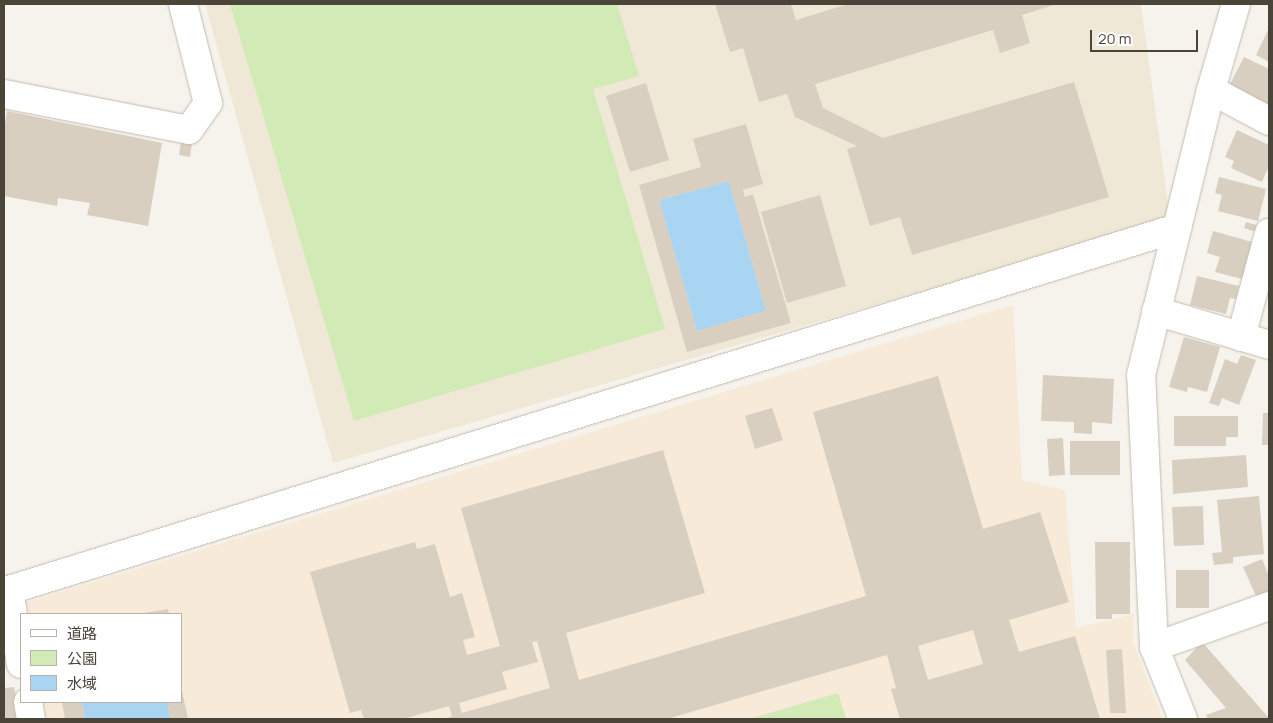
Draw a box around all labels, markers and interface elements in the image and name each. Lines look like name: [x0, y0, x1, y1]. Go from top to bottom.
scale bar: [1093, 20, 1200, 52]
text: 20 m: [1098, 28, 1131, 49]
legend: [20, 613, 182, 703]
text: 道路: [67, 623, 97, 644]
text: 公園: [67, 648, 97, 669]
text: 水域: [67, 673, 97, 694]

